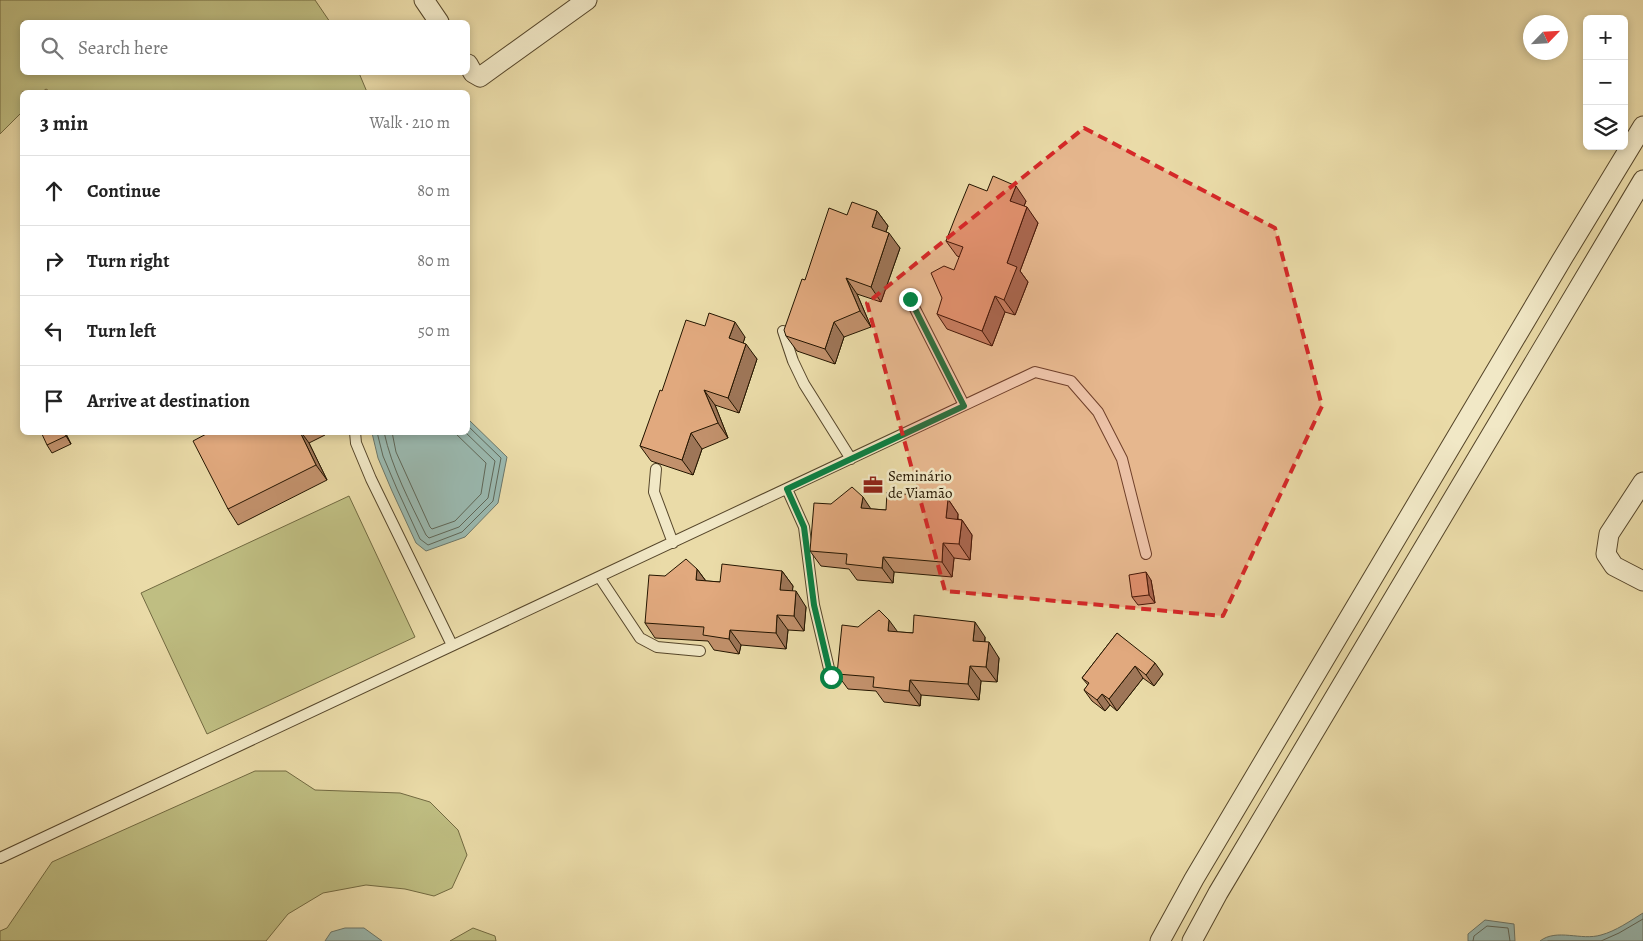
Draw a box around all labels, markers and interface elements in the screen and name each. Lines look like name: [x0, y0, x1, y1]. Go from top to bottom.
north arrow: [1523, 15, 1568, 60]
map controls: [1583, 15, 1628, 150]
button: +: [1583, 15, 1628, 60]
search box: [20, 20, 470, 75]
icon: search: [38, 34, 66, 62]
text: Search here: [78, 35, 168, 61]
button: −: [1583, 60, 1628, 105]
button: layers: [1583, 105, 1628, 150]
text: 3 min: [40, 109, 88, 137]
text: Walk · 210 m: [369, 112, 450, 134]
icon: ahead: [40, 177, 68, 205]
text: Continue: [87, 178, 161, 204]
text: 80 m: [417, 180, 450, 202]
icon: right: [40, 247, 68, 275]
text: Turn right: [87, 248, 169, 274]
text: 80 m: [417, 250, 450, 272]
route end: [899, 288, 922, 311]
icon: left: [40, 317, 68, 345]
text: Turn left: [87, 318, 156, 344]
text: 50 m: [418, 320, 450, 342]
icon: arrive: [40, 387, 68, 415]
text: Arrive at destination: [87, 388, 250, 414]
place label: Seminário de Viamão: [888, 466, 952, 503]
office icon: Seminário de Viamão: [862, 474, 884, 496]
route start: [820, 666, 843, 689]

